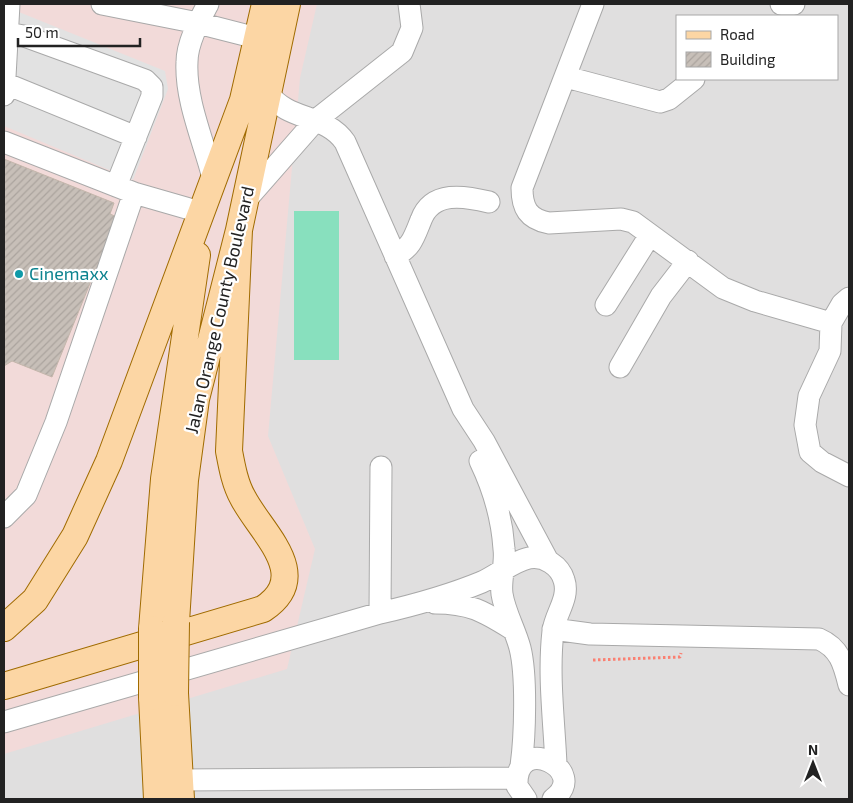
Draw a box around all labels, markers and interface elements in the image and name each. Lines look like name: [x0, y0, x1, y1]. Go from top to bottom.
scale bar: [18, 15, 140, 47]
legend: [676, 15, 838, 80]
text: 50 m: [25, 23, 59, 41]
text: Road: [720, 25, 755, 43]
text: Building: [720, 50, 776, 68]
street label: Jalan Orange County Boulevard: [180, 184, 258, 436]
place label: Cinemaxx: [29, 262, 109, 284]
marker: Cinemaxx: [13, 268, 25, 280]
north arrow: [788, 738, 838, 788]
text: N: [808, 741, 818, 758]

